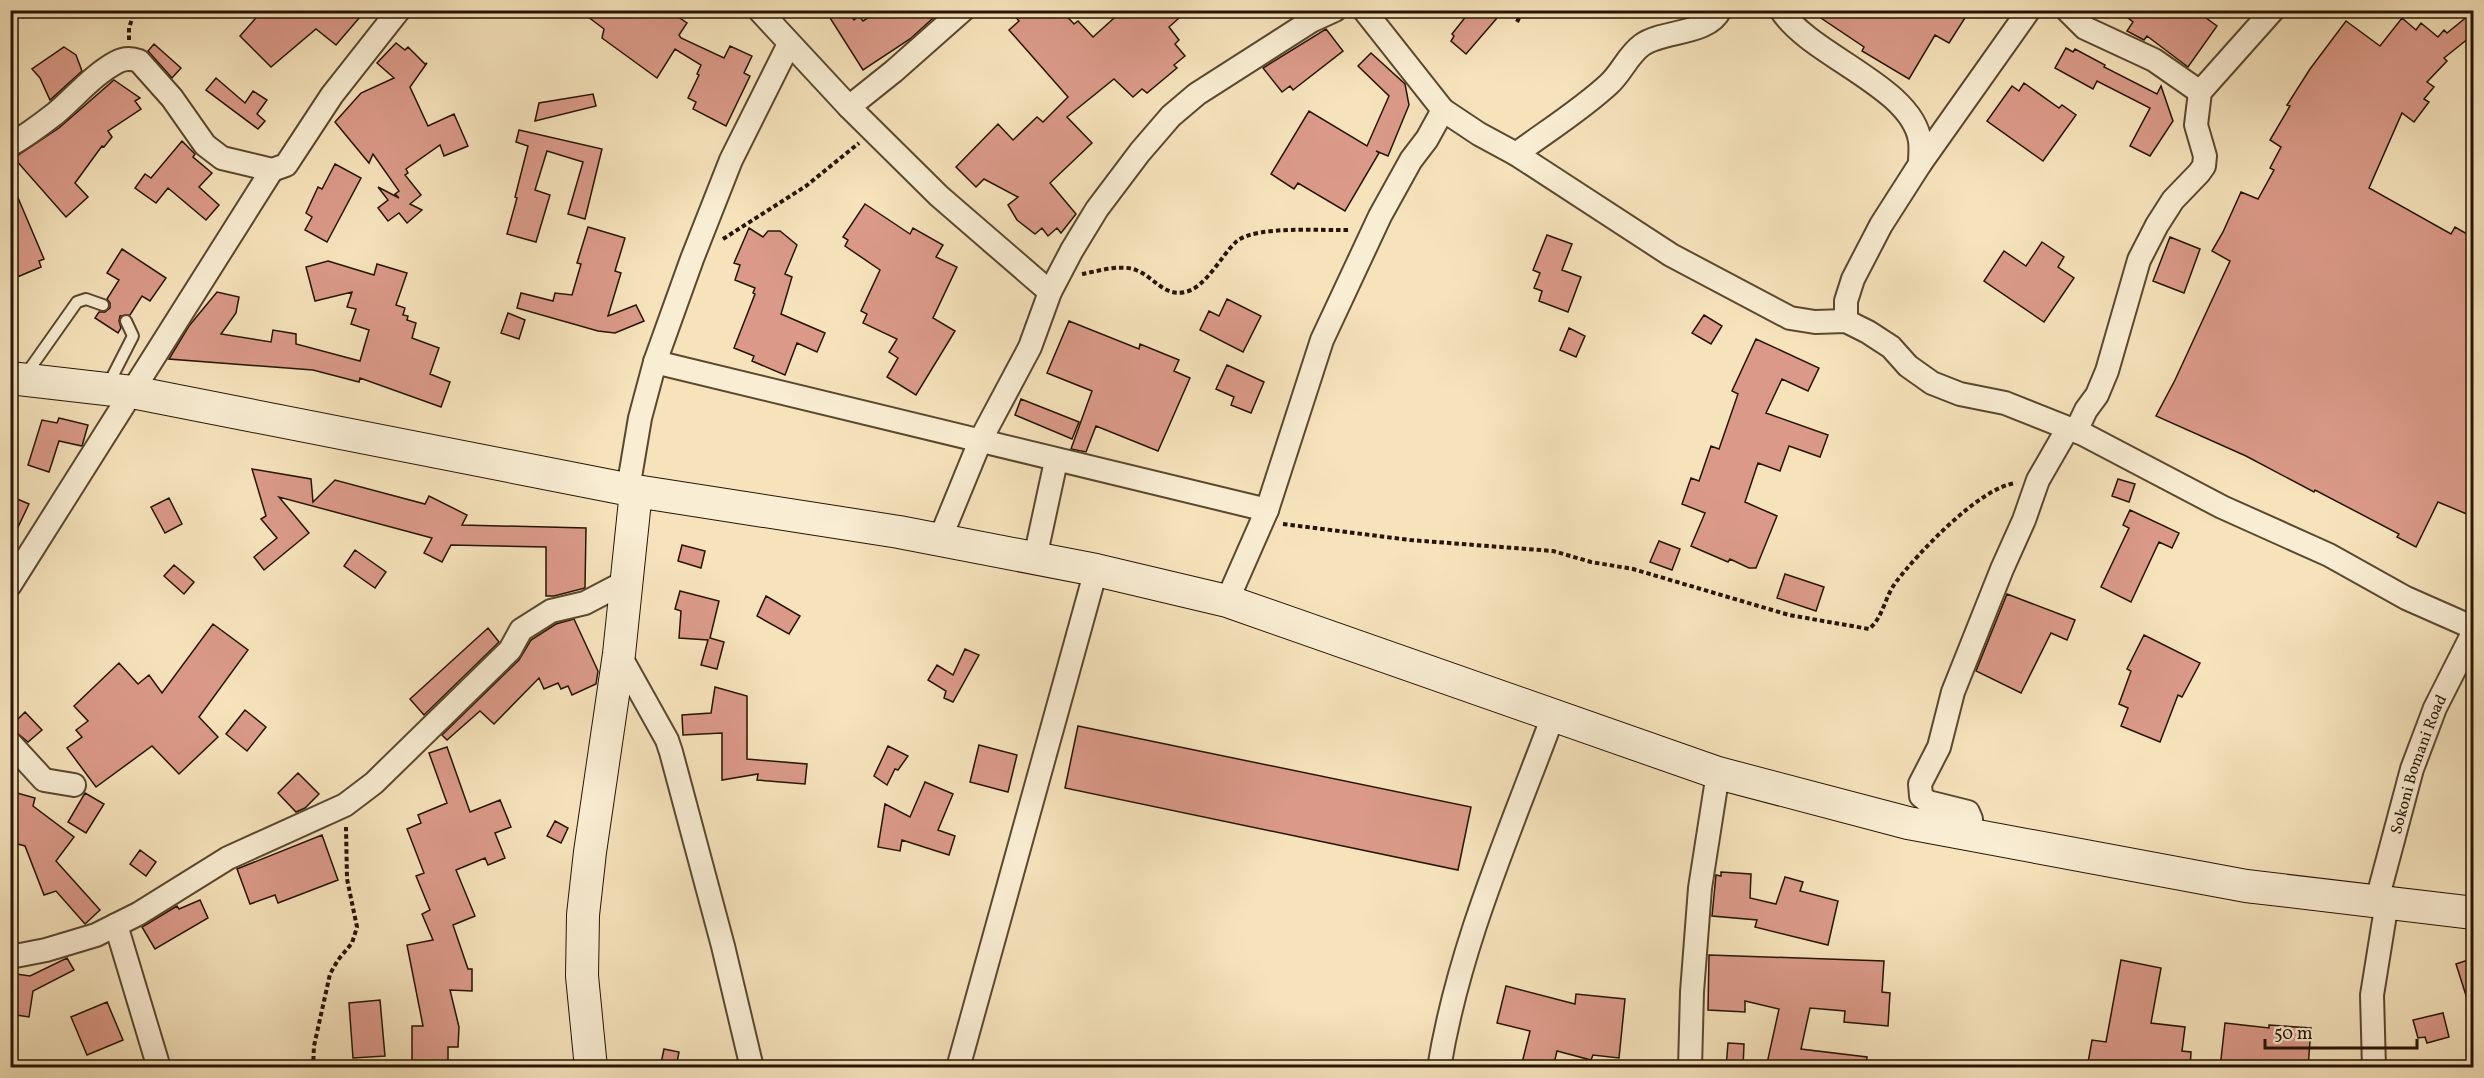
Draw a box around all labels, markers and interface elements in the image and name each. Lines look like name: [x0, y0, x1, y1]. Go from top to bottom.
street label: Sokoni Bomani Road: [2386, 691, 2453, 837]
scale bar: [2265, 1012, 2416, 1050]
text: 50 m: [2274, 1022, 2313, 1047]

